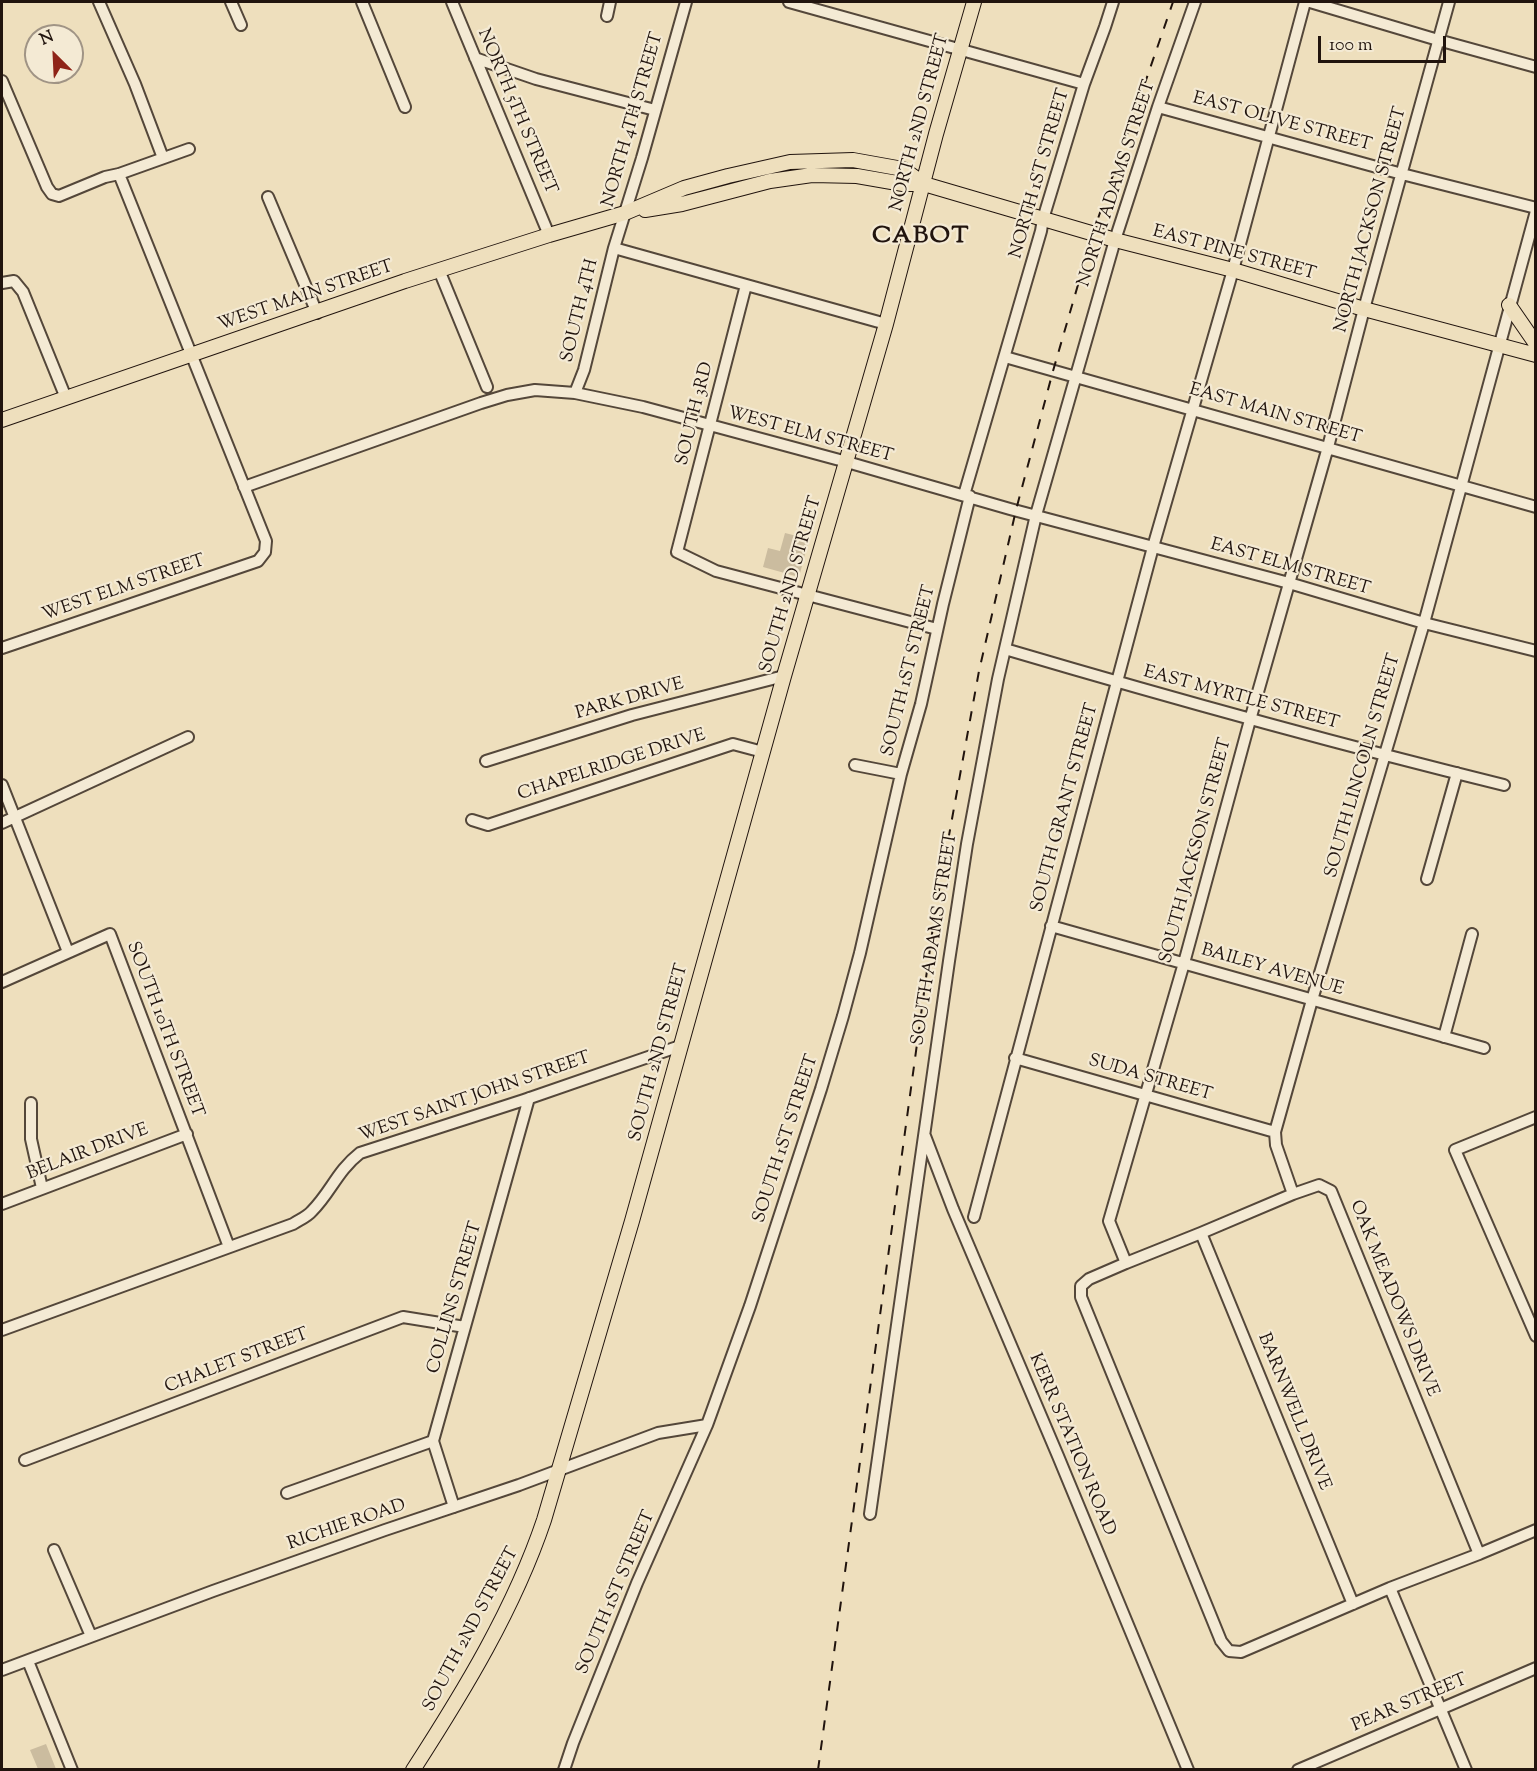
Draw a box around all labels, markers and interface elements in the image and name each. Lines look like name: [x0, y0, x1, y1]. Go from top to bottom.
north arrow: [24, 24, 84, 84]
scale bar: [1321, 24, 1448, 62]
text: N: [37, 26, 58, 52]
street label: NORTH 5TH STREET: [471, 26, 561, 198]
street label: NORTH 4TH STREET: [599, 30, 669, 210]
street label: NORTH 2ND STREET: [887, 32, 955, 214]
text: 100 m: [1329, 33, 1373, 59]
street label: NORTH ADAMS STREET: [1074, 78, 1162, 290]
street label: NORTH 1ST STREET: [1006, 87, 1076, 261]
street label: EAST OLIVE STREET: [1190, 89, 1374, 157]
street label: NORTH JACKSON STREET: [1331, 105, 1413, 335]
street label: EAST PINE STREET: [1150, 222, 1318, 286]
district label: CABOT: [872, 224, 970, 252]
street label: WEST MAIN STREET: [215, 257, 397, 337]
street label: SOUTH 4TH: [558, 257, 604, 365]
street label: SOUTH 3RD: [673, 360, 719, 468]
street label: EAST MAIN STREET: [1186, 380, 1364, 450]
street label: WEST ELM STREET: [725, 403, 895, 469]
street label: SOUTH 2ND STREET: [756, 494, 828, 676]
street label: EAST ELM STREET: [1208, 535, 1372, 601]
street label: WEST ELM STREET: [40, 551, 208, 627]
street label: SOUTH 1ST STREET: [878, 583, 942, 759]
street label: SOUTH LINCOLN STREET: [1322, 651, 1406, 881]
street label: EAST MYRTLE STREET: [1141, 662, 1341, 736]
street label: PARK DRIVE: [573, 674, 687, 726]
street label: SOUTH GRANT STREET: [1028, 701, 1104, 915]
street label: CHAPELRIDGE DRIVE: [515, 725, 709, 807]
street label: SOUTH JACKSON STREET: [1156, 736, 1238, 966]
street label: SOUTH ADAMS STREET: [908, 831, 964, 1047]
street label: SOUTH 10TH STREET: [120, 939, 208, 1121]
street label: BAILEY AVENUE: [1198, 940, 1346, 1002]
street label: SOUTH 2ND STREET: [626, 962, 694, 1144]
street label: WEST SAINT JOHN STREET: [356, 1048, 594, 1148]
street label: SUDA STREET: [1086, 1051, 1214, 1107]
street label: SOUTH 1ST STREET: [750, 1052, 824, 1226]
street label: BELAIR DRIVE: [24, 1120, 152, 1186]
street label: OAK MEADOWS DRIVE: [1344, 1198, 1442, 1400]
street label: COLLINS STREET: [424, 1220, 488, 1376]
street label: CHALET STREET: [162, 1325, 312, 1399]
street label: BARNWELL DRIVE: [1252, 1330, 1334, 1494]
street label: KERR STATION ROAD: [1023, 1351, 1119, 1539]
street label: RICHIE ROAD: [285, 1496, 409, 1556]
street label: SOUTH 1ST STREET: [573, 1508, 661, 1678]
street label: SOUTH 2ND STREET: [419, 1544, 525, 1716]
street label: PEAR STREET: [1349, 1670, 1471, 1738]

